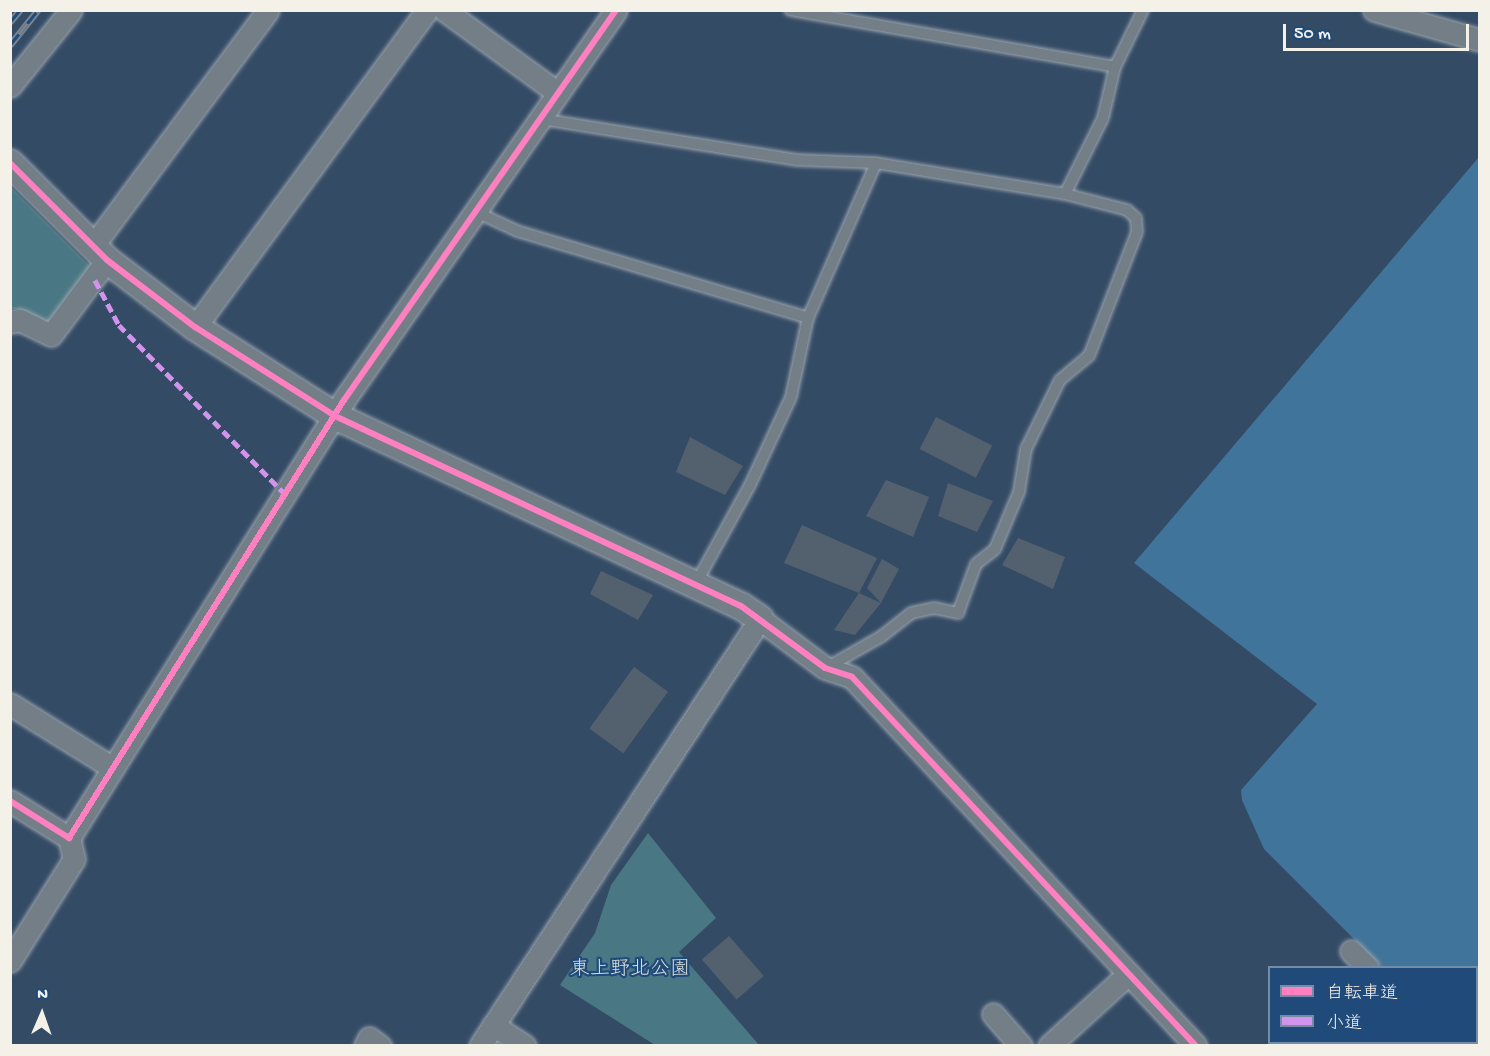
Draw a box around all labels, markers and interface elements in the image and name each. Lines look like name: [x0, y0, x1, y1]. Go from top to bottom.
scale bar: [1286, 12, 1472, 50]
text: 50 m: [1294, 24, 1331, 45]
park label: 東上野北公園: [570, 958, 690, 982]
legend: [1268, 966, 1478, 1044]
north arrow: [12, 984, 72, 1044]
text: 自転車道: [1326, 984, 1398, 1005]
text: N: [37, 986, 48, 1005]
text: 小道: [1326, 1014, 1362, 1035]

